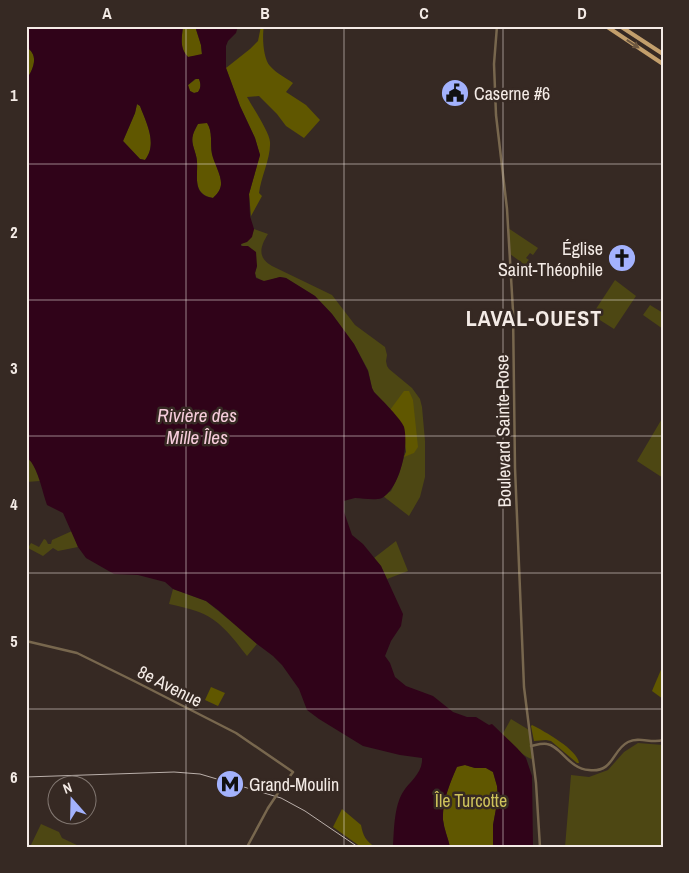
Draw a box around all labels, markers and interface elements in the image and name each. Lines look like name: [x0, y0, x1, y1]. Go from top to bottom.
text: A: [102, 2, 112, 24]
text: B: [260, 2, 270, 24]
text: C: [419, 2, 429, 24]
text: D: [577, 2, 587, 24]
one-way arrow: [626, 39, 639, 49]
public building icon: Caserne #6: [440, 78, 470, 108]
place label: Caserne #6: [474, 81, 550, 106]
text: 1: [10, 84, 18, 106]
text: 2: [10, 221, 18, 243]
place label: Église Saint-Théophile: [498, 236, 603, 282]
church icon: Église Saint-Théophile: [607, 243, 637, 273]
district label: LAVAL-OUEST: [466, 303, 602, 333]
street label: Boulevard Sainte-Rose: [489, 354, 517, 508]
text: 3: [10, 357, 18, 379]
water label: Rivière des Mille Îles: [157, 402, 237, 450]
text: 4: [10, 493, 18, 515]
text: 5: [10, 630, 18, 652]
street label: 8e Avenue: [133, 659, 207, 713]
text: 6: [10, 766, 18, 788]
metro station icon: Grand-Moulin: [215, 769, 245, 799]
place label: Grand-Moulin: [249, 772, 339, 797]
north arrow: [48, 776, 98, 826]
text: N: [61, 778, 75, 798]
park label: Île Turcotte: [434, 788, 507, 813]

